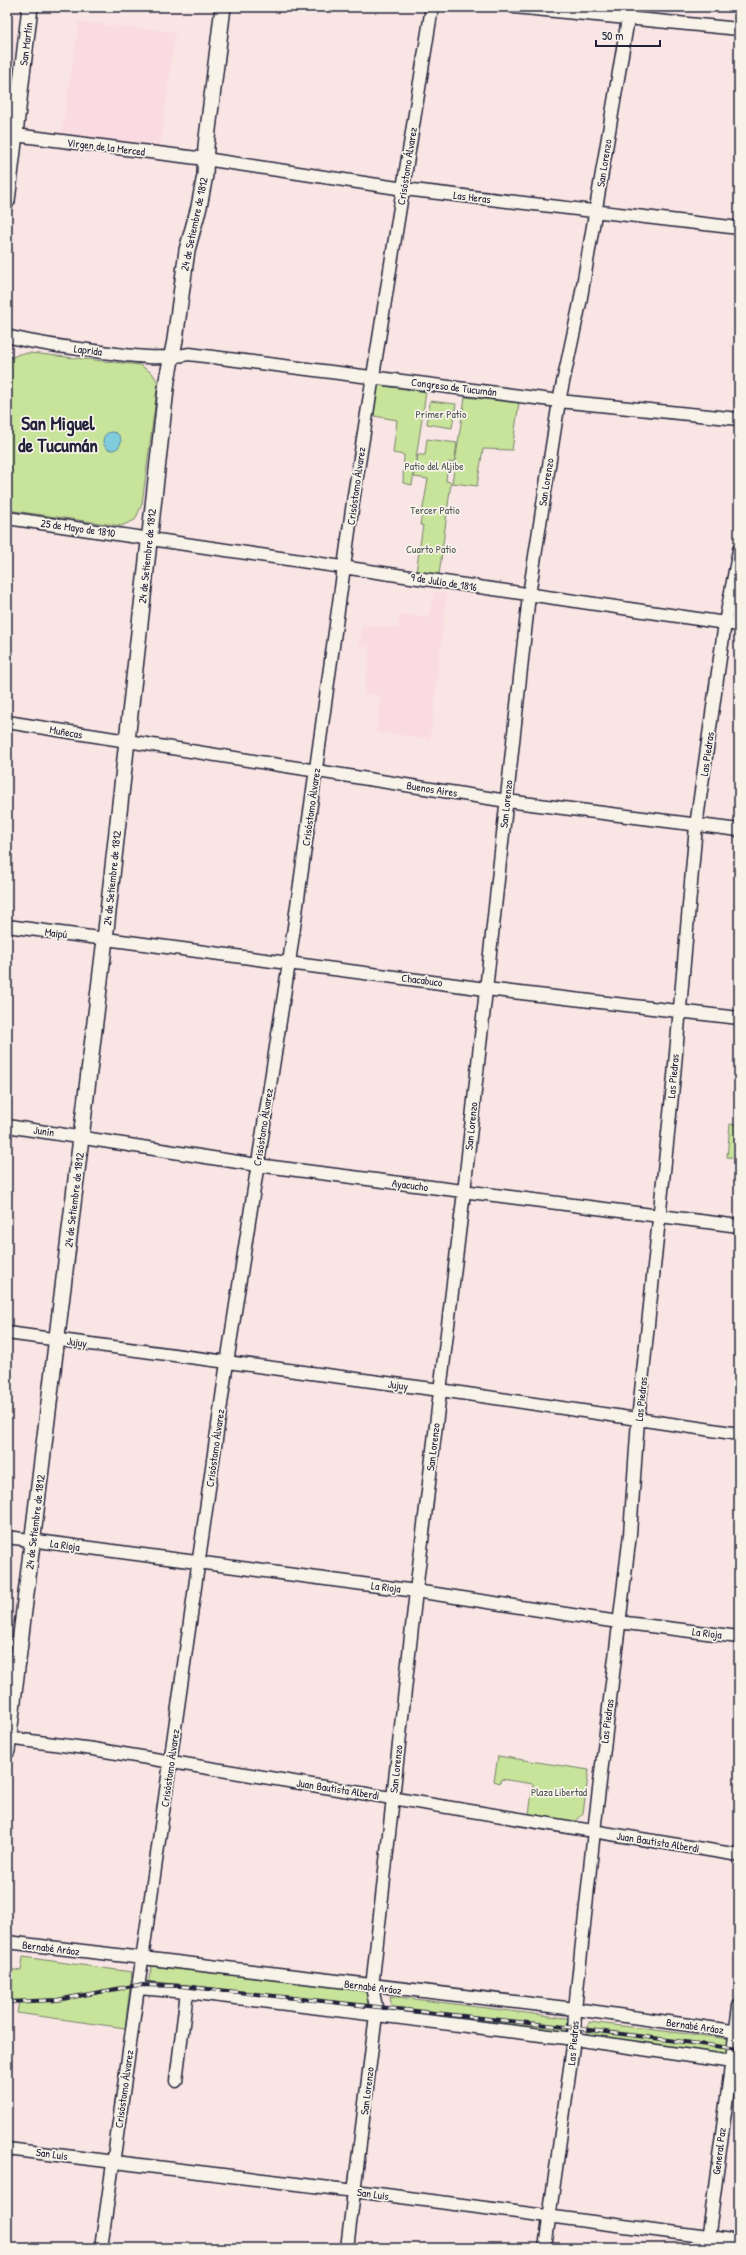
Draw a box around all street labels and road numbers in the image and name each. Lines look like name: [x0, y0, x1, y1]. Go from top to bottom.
street label: San Martín: [16, 22, 36, 66]
street label: Crisóstomo Álvarez: [394, 126, 420, 206]
street label: Virgen de la Merced: [66, 135, 147, 159]
street label: San Lorenzo: [593, 138, 615, 188]
street label: 24 de Setiembre de 1812: [177, 176, 211, 272]
street label: Las Heras: [453, 188, 491, 206]
street label: Laprida: [73, 341, 104, 359]
street label: Congreso de Tucumán: [410, 375, 498, 399]
street label: Crisóstomo Álvarez: [344, 446, 368, 526]
street label: San Lorenzo: [535, 457, 557, 507]
street label: 24 de Setiembre de 1812: [135, 508, 159, 604]
street label: 25 de Mayo de 1810: [40, 516, 116, 540]
street label: 9 de Julio de 1816: [410, 570, 479, 594]
street label: Muñecas: [48, 722, 84, 742]
street label: Las Piedras: [697, 731, 717, 777]
street label: Crisóstomo Álvarez: [299, 767, 323, 847]
street label: Buenos Aires: [406, 778, 458, 800]
street label: San Lorenzo: [497, 779, 516, 829]
street label: 24 de Setiembre de 1812: [100, 830, 124, 926]
street label: Maipú: [44, 925, 69, 941]
street label: Chacabuco: [401, 971, 444, 990]
street label: Las Piedras: [664, 1053, 682, 1099]
street label: Crisóstomo Álvarez: [250, 1087, 276, 1167]
street label: San Lorenzo: [462, 1101, 481, 1151]
street label: Junín: [33, 1123, 55, 1139]
street label: 24 de Setiembre de 1812: [61, 1152, 87, 1248]
street label: Ayacucho: [391, 1176, 429, 1194]
street label: Jujuy: [66, 1334, 88, 1350]
street label: Las Piedras: [632, 1376, 650, 1422]
street label: Jujuy: [387, 1377, 409, 1393]
street label: Crisóstomo Álvarez: [203, 1408, 227, 1488]
street label: San Lorenzo: [423, 1422, 443, 1472]
street label: 24 de Setiembre de 1812: [22, 1474, 48, 1570]
street label: La Rioja: [49, 1536, 81, 1554]
street label: La Rioja: [370, 1578, 402, 1596]
street label: La Rioja: [691, 1624, 723, 1642]
street label: Las Piedras: [597, 1698, 617, 1744]
street label: Crisóstomo Álvarez: [158, 1728, 182, 1808]
street label: San Lorenzo: [387, 1744, 406, 1794]
street label: Juan Bautista Alberdi: [295, 1776, 381, 1802]
street label: Juan Bautista Alberdi: [615, 1829, 701, 1855]
street label: Bernabé Aráoz: [21, 1938, 81, 1959]
street label: Bernabé Aráoz: [343, 1977, 403, 1998]
street label: Bernabé Aráoz: [665, 2015, 725, 2037]
street label: Las Piedras: [564, 2020, 582, 2066]
street label: Crisóstomo Álvarez: [112, 2049, 136, 2129]
street label: San Lorenzo: [357, 2066, 377, 2116]
street label: General Paz: [709, 2126, 729, 2175]
street label: San Luis: [35, 2145, 69, 2163]
street label: San Luis: [356, 2185, 390, 2203]

